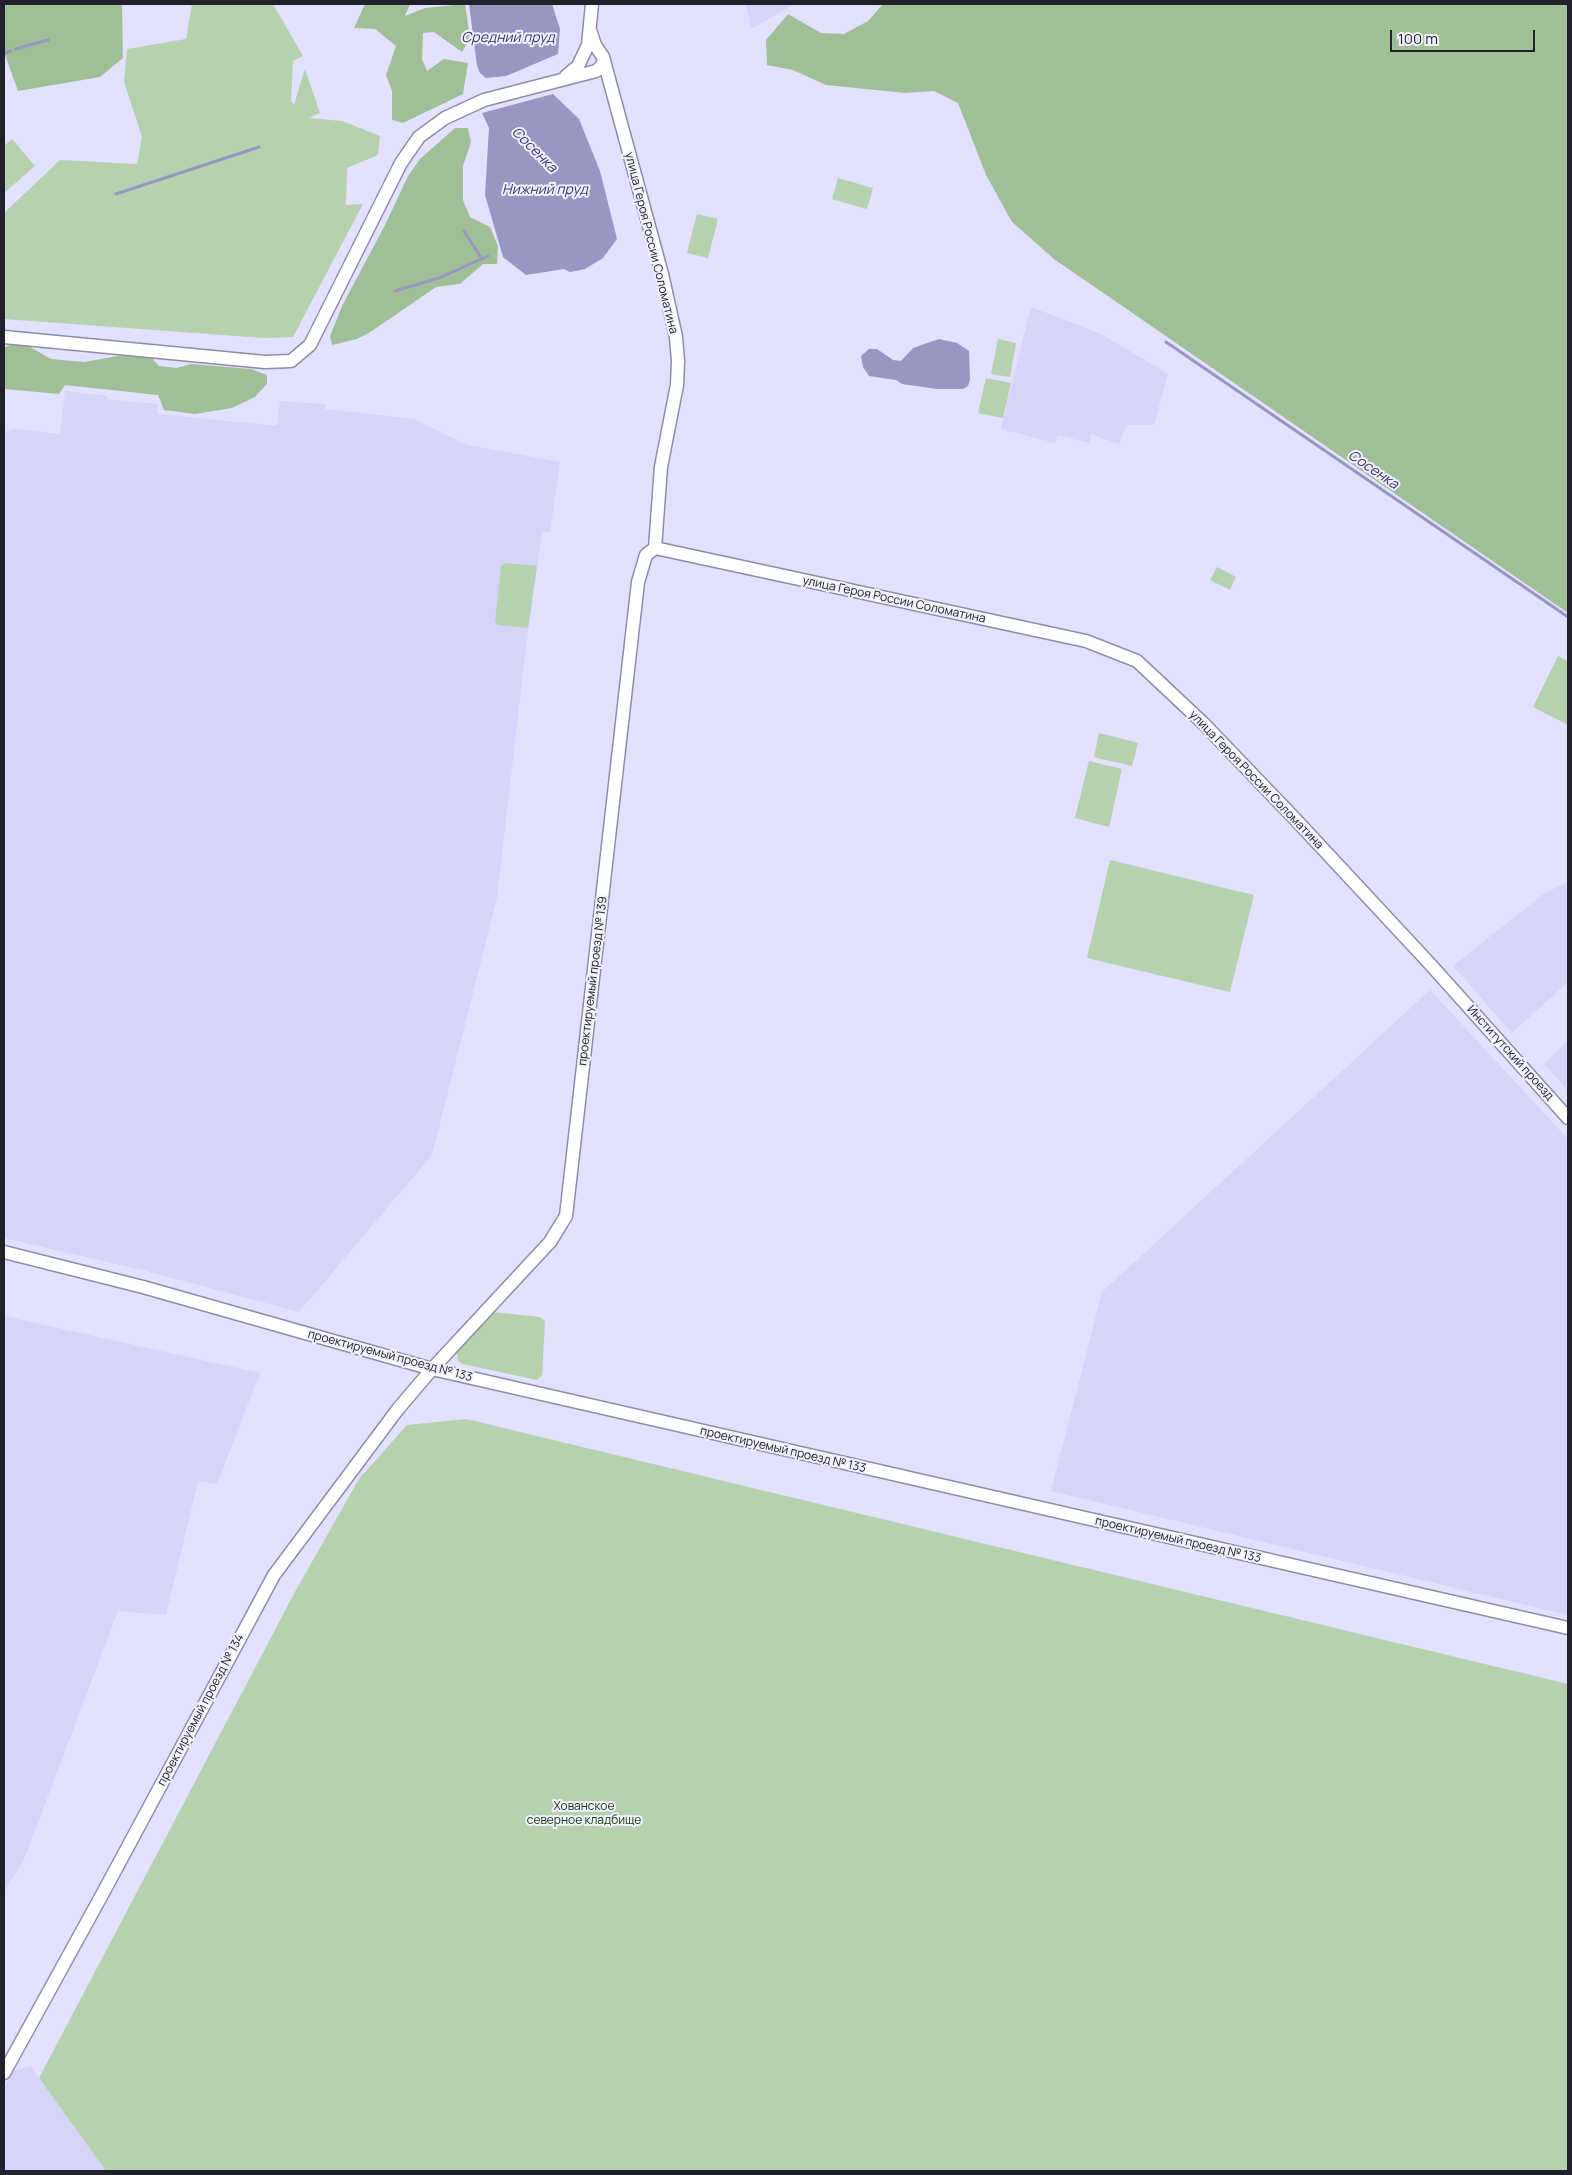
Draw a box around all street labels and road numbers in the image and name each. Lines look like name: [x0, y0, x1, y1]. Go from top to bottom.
street label: улица Героя России Соломатина: [621, 151, 681, 335]
street label: улица Героя России Соломатина: [801, 574, 987, 626]
street label: улица Героя России Соломатина: [1186, 708, 1326, 852]
street label: проектируемый проезд № 139: [575, 896, 611, 1066]
street label: Институтский проезд: [1464, 1003, 1556, 1103]
street label: проектируемый проезд № 133: [306, 1327, 474, 1385]
street label: проектируемый проезд № 133: [699, 1424, 867, 1476]
street label: проектируемый проезд № 133: [1094, 1514, 1262, 1566]
street label: проектируемый проезд № 134: [155, 1632, 247, 1788]

